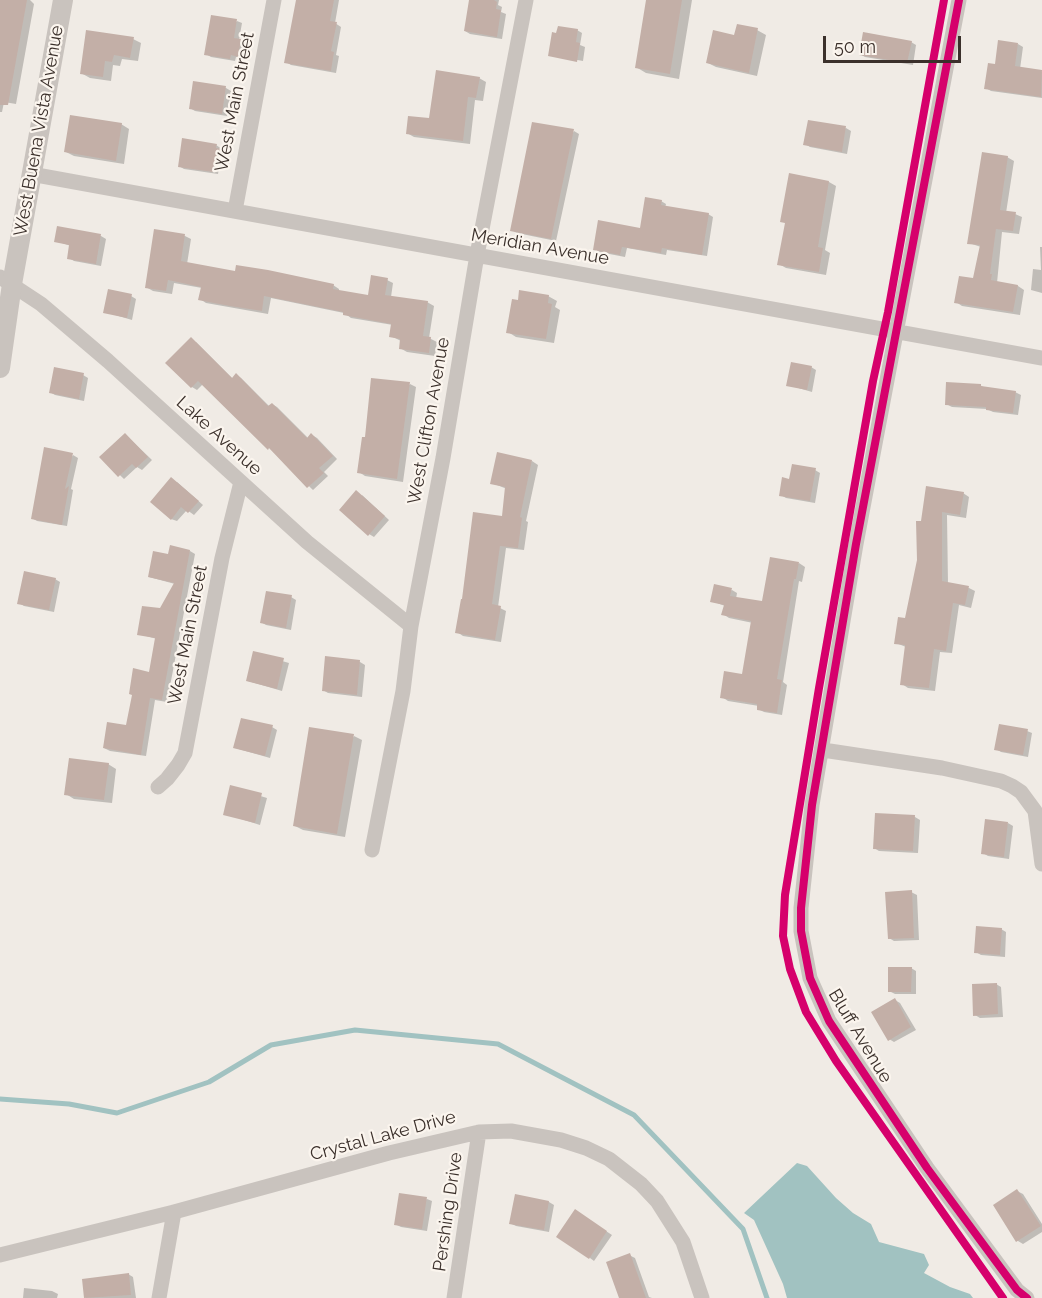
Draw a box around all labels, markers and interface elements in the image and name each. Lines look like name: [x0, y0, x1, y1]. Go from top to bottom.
street label: West Buena Vista Avenue: [10, 24, 68, 238]
scale bar: [826, 24, 964, 62]
street label: West Main Street: [211, 30, 259, 174]
text: 50 m: [834, 36, 876, 57]
street label: Meridian Avenue: [469, 224, 611, 270]
street label: West Clifton Avenue: [404, 336, 454, 506]
street label: Lake Avenue: [172, 392, 266, 480]
street label: West Main Street: [164, 563, 212, 707]
street label: Bluff Avenue: [823, 985, 897, 1087]
street label: Crystal Lake Drive: [308, 1106, 458, 1166]
street label: Pershing Drive: [429, 1151, 467, 1273]

